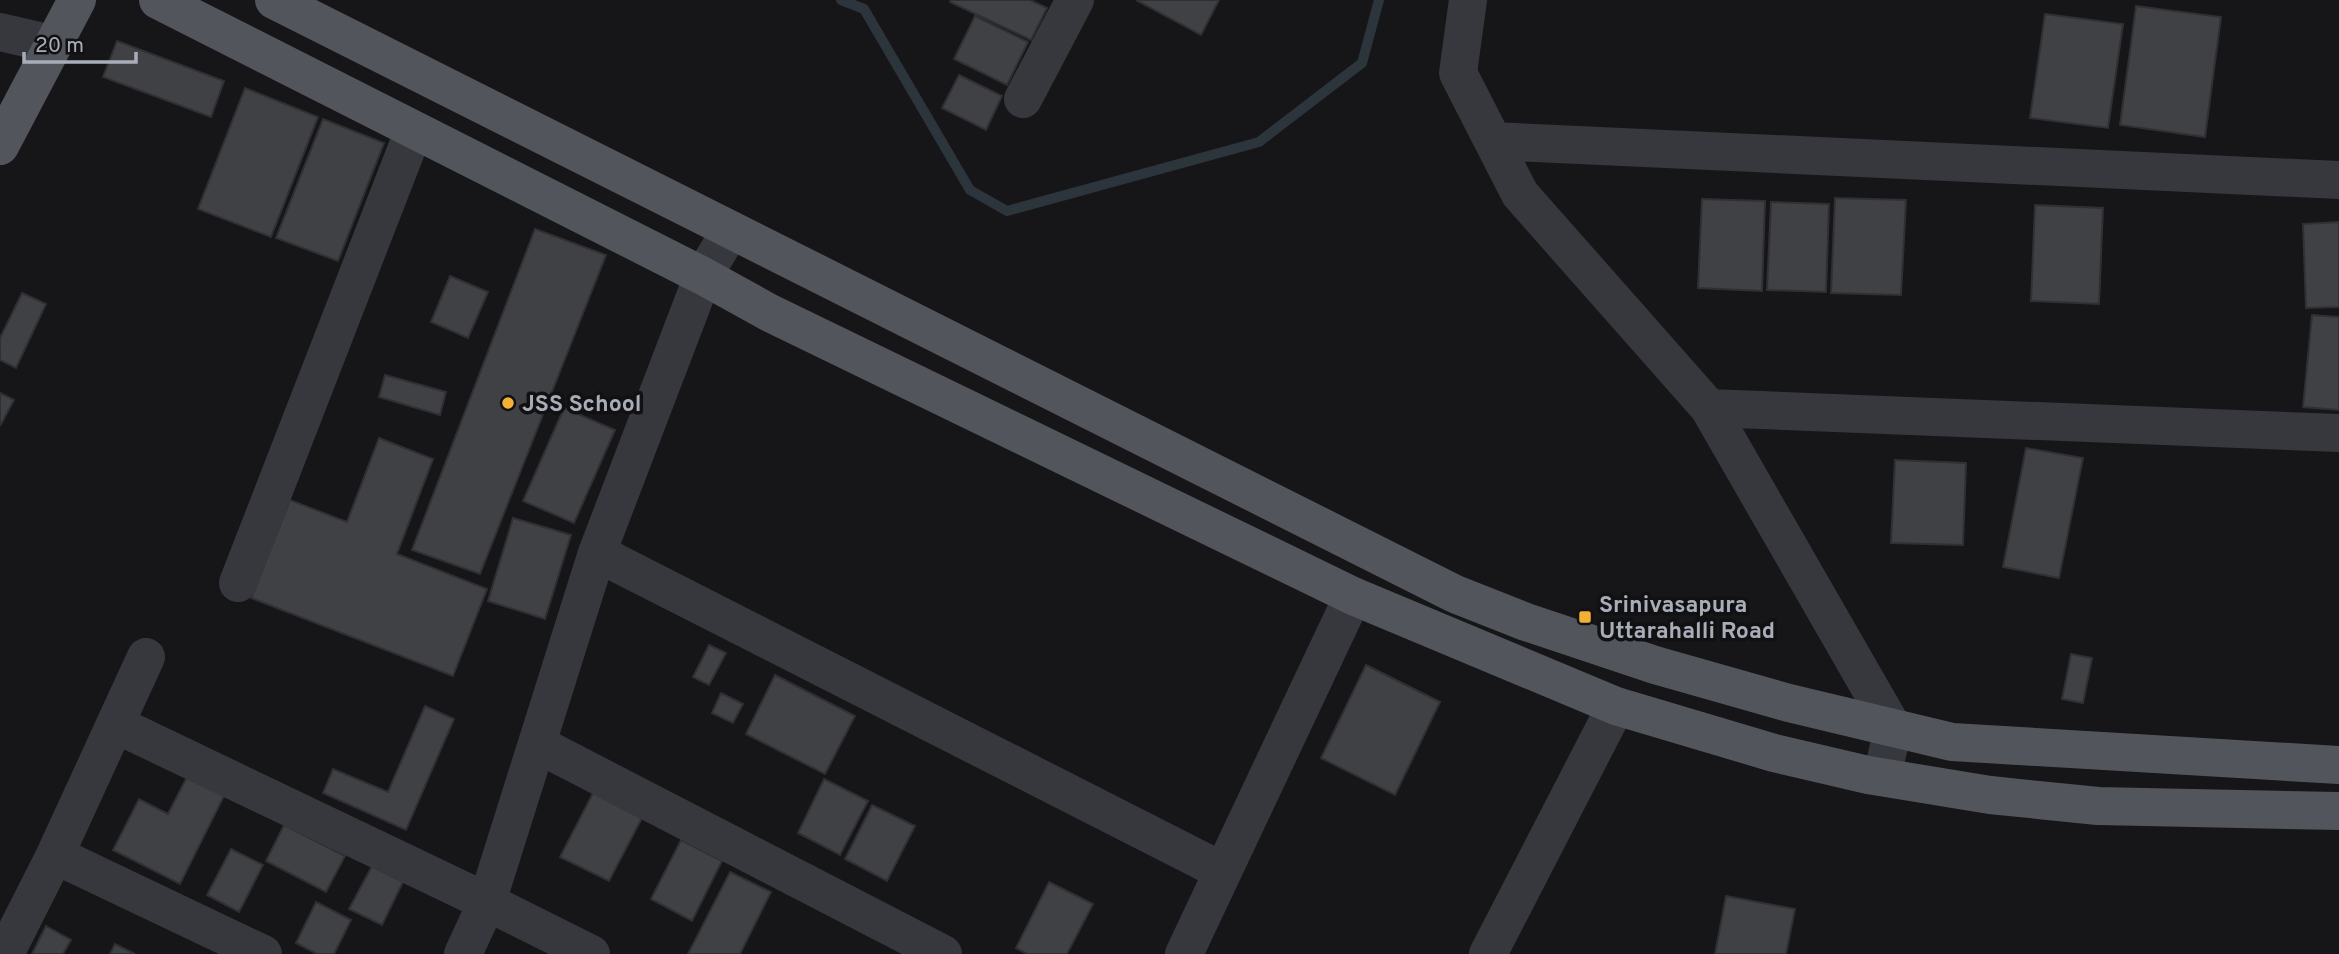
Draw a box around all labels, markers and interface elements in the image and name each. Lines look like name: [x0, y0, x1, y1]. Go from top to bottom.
scale bar: [24, 21, 136, 65]
text: 20 m: [35, 33, 84, 60]
place label: JSS School: [522, 391, 642, 420]
marker: JSS School: [500, 395, 516, 411]
place label: Srinivasapura Uttarahalli Road: [1599, 592, 1775, 647]
marker: Srinivasapura Uttarahalli Road: [1577, 609, 1593, 625]

